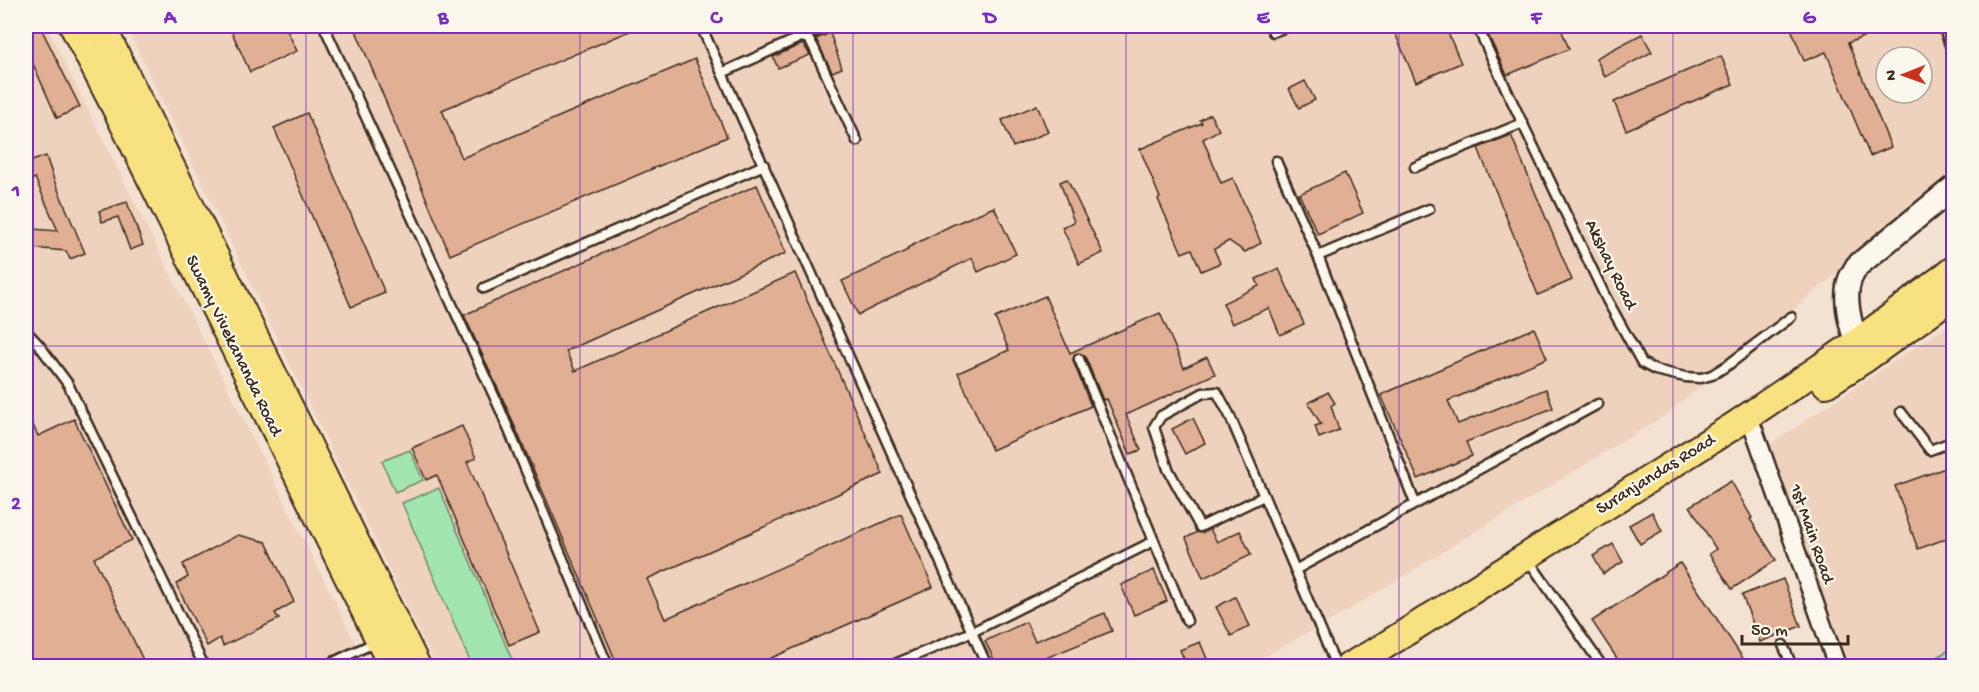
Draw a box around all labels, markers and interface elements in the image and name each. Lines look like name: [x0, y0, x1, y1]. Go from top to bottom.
text: A: [163, 8, 178, 31]
text: B: [437, 8, 449, 31]
text: C: [710, 8, 724, 31]
text: D: [981, 8, 997, 31]
text: E: [1257, 8, 1271, 31]
text: F: [1530, 8, 1543, 31]
text: G: [1803, 8, 1817, 31]
north arrow: [1874, 45, 1934, 105]
text: N: [1883, 69, 1902, 81]
text: 1: [11, 181, 20, 204]
street label: Akshay Road: [1579, 217, 1641, 315]
street label: Swamy Vivekananda Road: [180, 252, 287, 441]
street label: Suranjandas Road: [1593, 429, 1721, 520]
street label: 1st Main Road: [1784, 480, 1838, 588]
text: 2: [11, 494, 21, 517]
scale bar: [1742, 608, 1848, 646]
text: 50 m: [1751, 621, 1788, 642]

